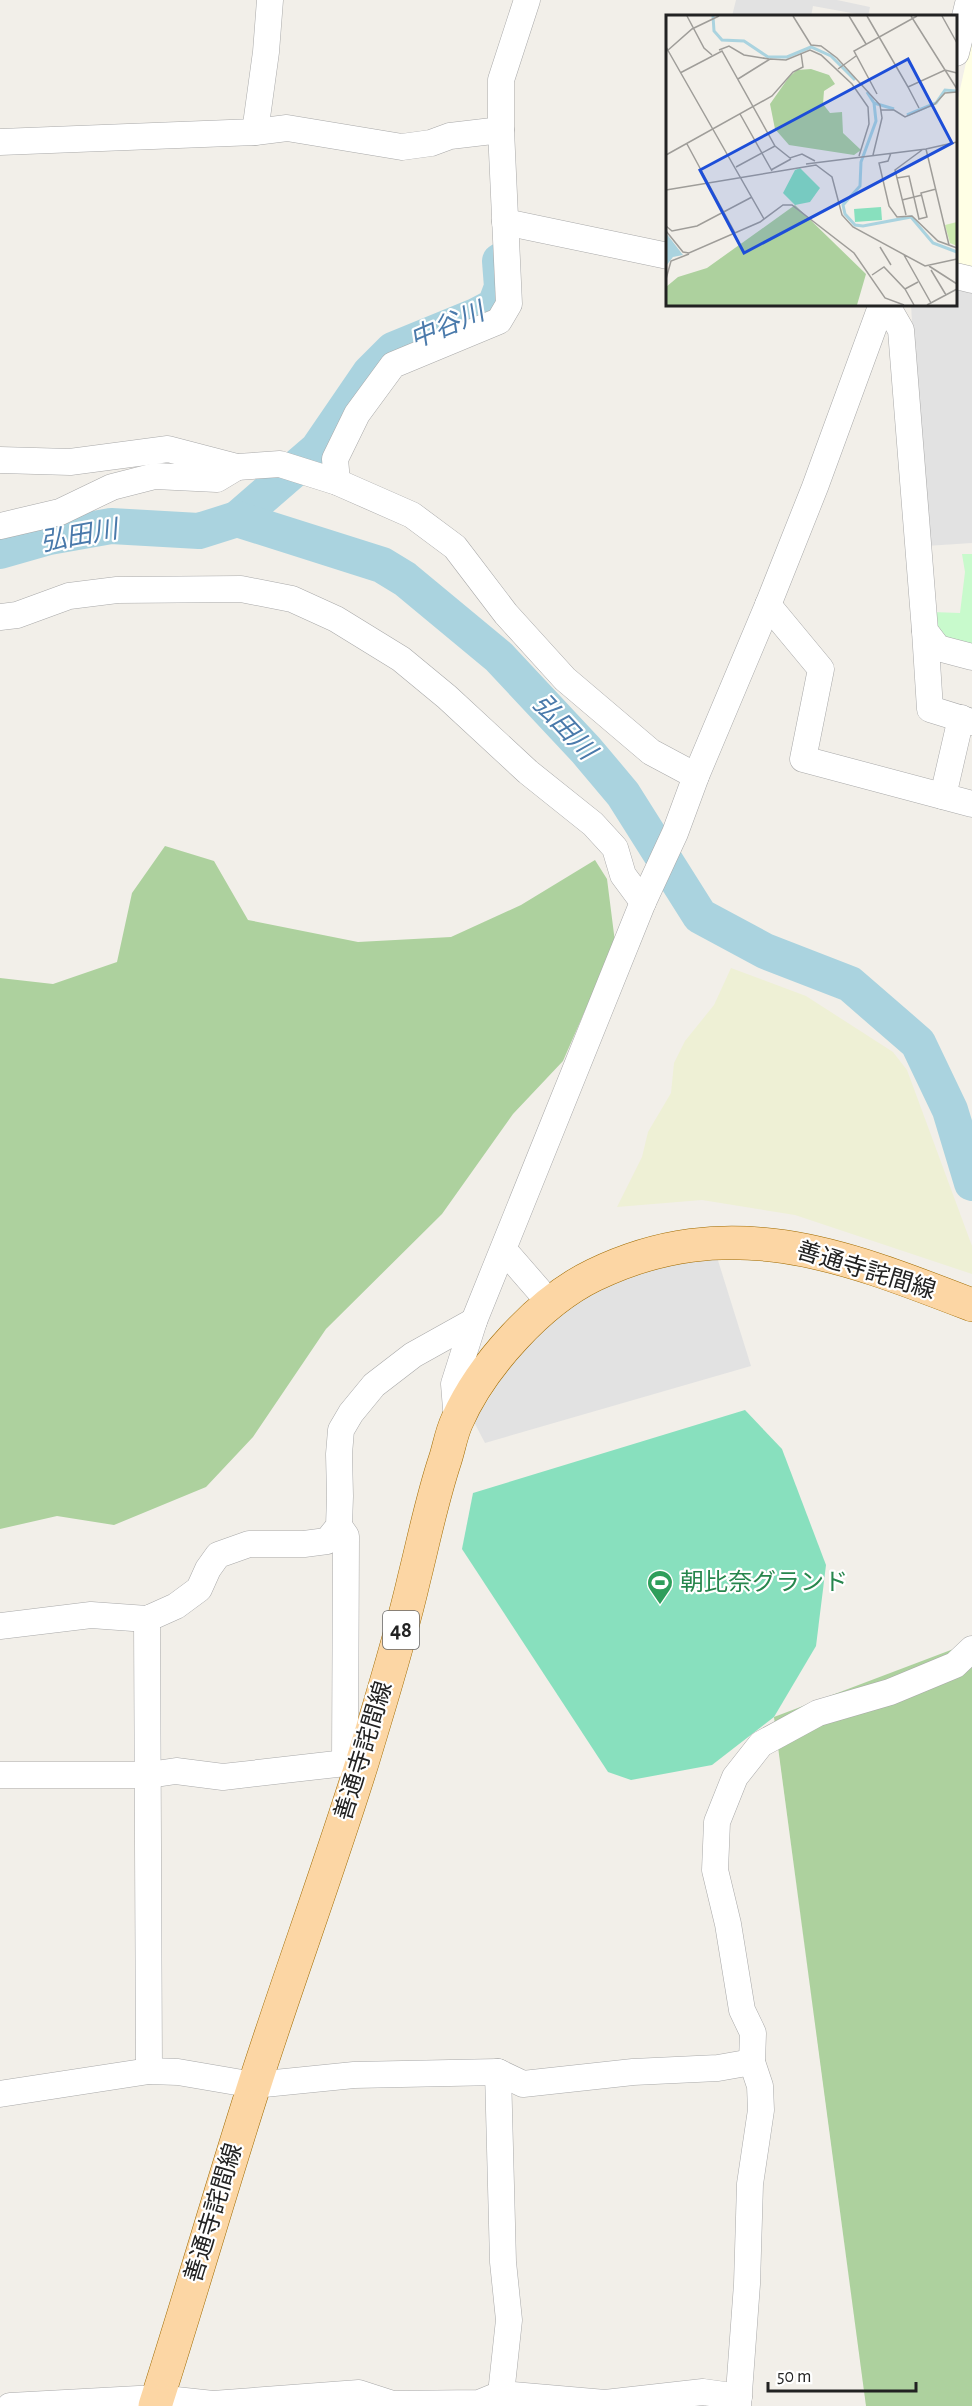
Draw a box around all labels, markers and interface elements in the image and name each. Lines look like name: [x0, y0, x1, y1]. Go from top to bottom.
inset map: [666, 15, 957, 306]
water label: 中谷川: [406, 297, 491, 353]
water label: 弘田川: [38, 516, 123, 556]
water label: 弘田川: [528, 690, 602, 767]
street label: 善通寺詫間線: [794, 1237, 939, 1304]
sports icon: 朝比奈グランド: [645, 1568, 675, 1606]
place label: 朝比奈グランド: [680, 1569, 848, 1595]
road number: 48: [383, 1611, 419, 1649]
street label: 善通寺詫間線: [330, 1678, 397, 1823]
street label: 善通寺詫間線: [180, 2140, 247, 2285]
scale bar: [768, 2355, 916, 2393]
text: 50 m: [777, 2368, 811, 2386]

